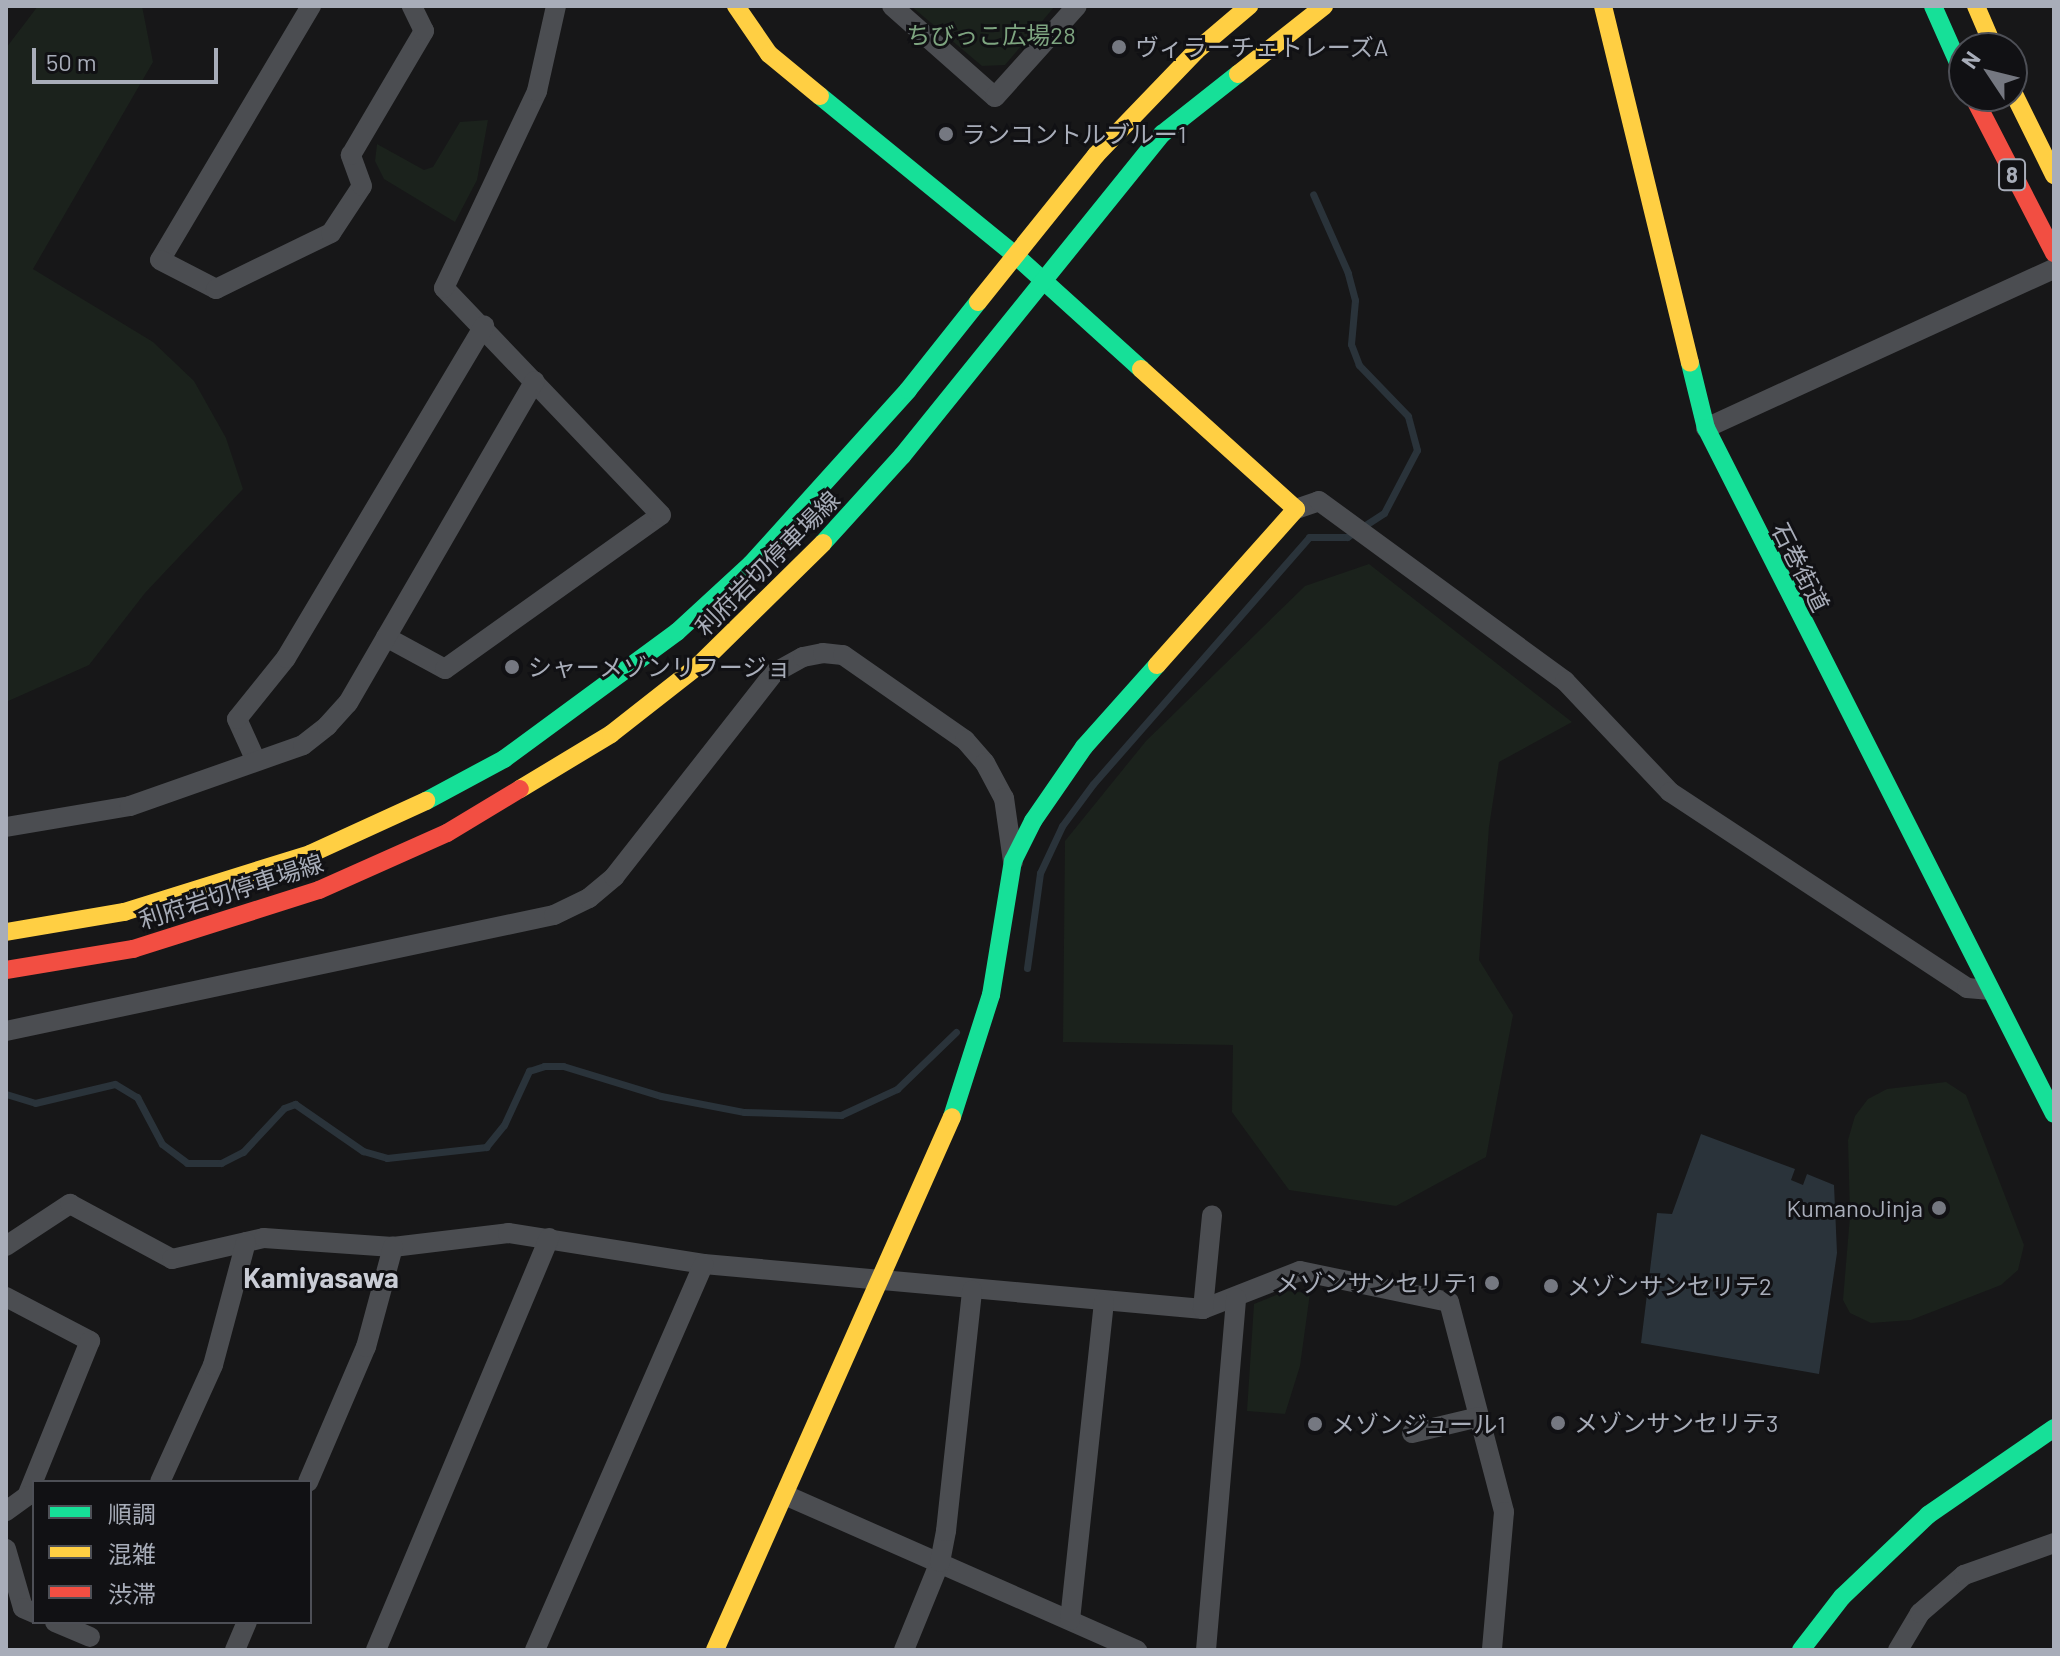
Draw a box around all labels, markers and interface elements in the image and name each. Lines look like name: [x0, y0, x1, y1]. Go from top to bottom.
park label: ちびっこ広場28: [906, 21, 1076, 49]
scale bar: [36, 32, 222, 82]
north arrow: [1948, 32, 2028, 112]
place label: ヴィラーチェトレーズA: [1135, 33, 1390, 61]
marker: ヴィラーチェトレーズA: [1110, 38, 1128, 56]
text: N: [1955, 46, 1985, 73]
text: 50 m: [46, 47, 97, 76]
place label: ランコントルブルー1: [962, 120, 1186, 148]
marker: ランコントルブルー1: [937, 125, 955, 143]
road number: 8: [1998, 157, 2026, 193]
street label: 利府岩切停車場線: [689, 485, 845, 641]
street label: 石巻街道: [1766, 518, 1836, 616]
place label: シャーメゾンリフージョ: [528, 653, 792, 681]
marker: シャーメゾンリフージョ: [503, 658, 521, 676]
street label: 利府岩切停車場線: [135, 848, 327, 934]
place label: KumanoJinja: [1786, 1194, 1923, 1222]
marker: KumanoJinja: [1930, 1199, 1948, 1217]
district label: Kamiyasawa: [243, 1260, 399, 1294]
place label: メゾンサンセリテ1: [1276, 1269, 1476, 1297]
place label: メゾンサンセリテ2: [1567, 1272, 1772, 1300]
marker: メゾンサンセリテ1: [1483, 1274, 1501, 1292]
marker: メゾンサンセリテ2: [1542, 1277, 1560, 1295]
place label: メゾンサンセリテ3: [1574, 1409, 1778, 1437]
place label: メゾンジュール1: [1331, 1410, 1507, 1438]
marker: メゾンサンセリテ3: [1549, 1414, 1567, 1432]
marker: メゾンジュール1: [1306, 1415, 1324, 1433]
legend: [32, 1480, 312, 1624]
text: 順調: [108, 1499, 156, 1528]
text: 混雑: [108, 1539, 156, 1568]
text: 渋滞: [108, 1579, 156, 1608]

